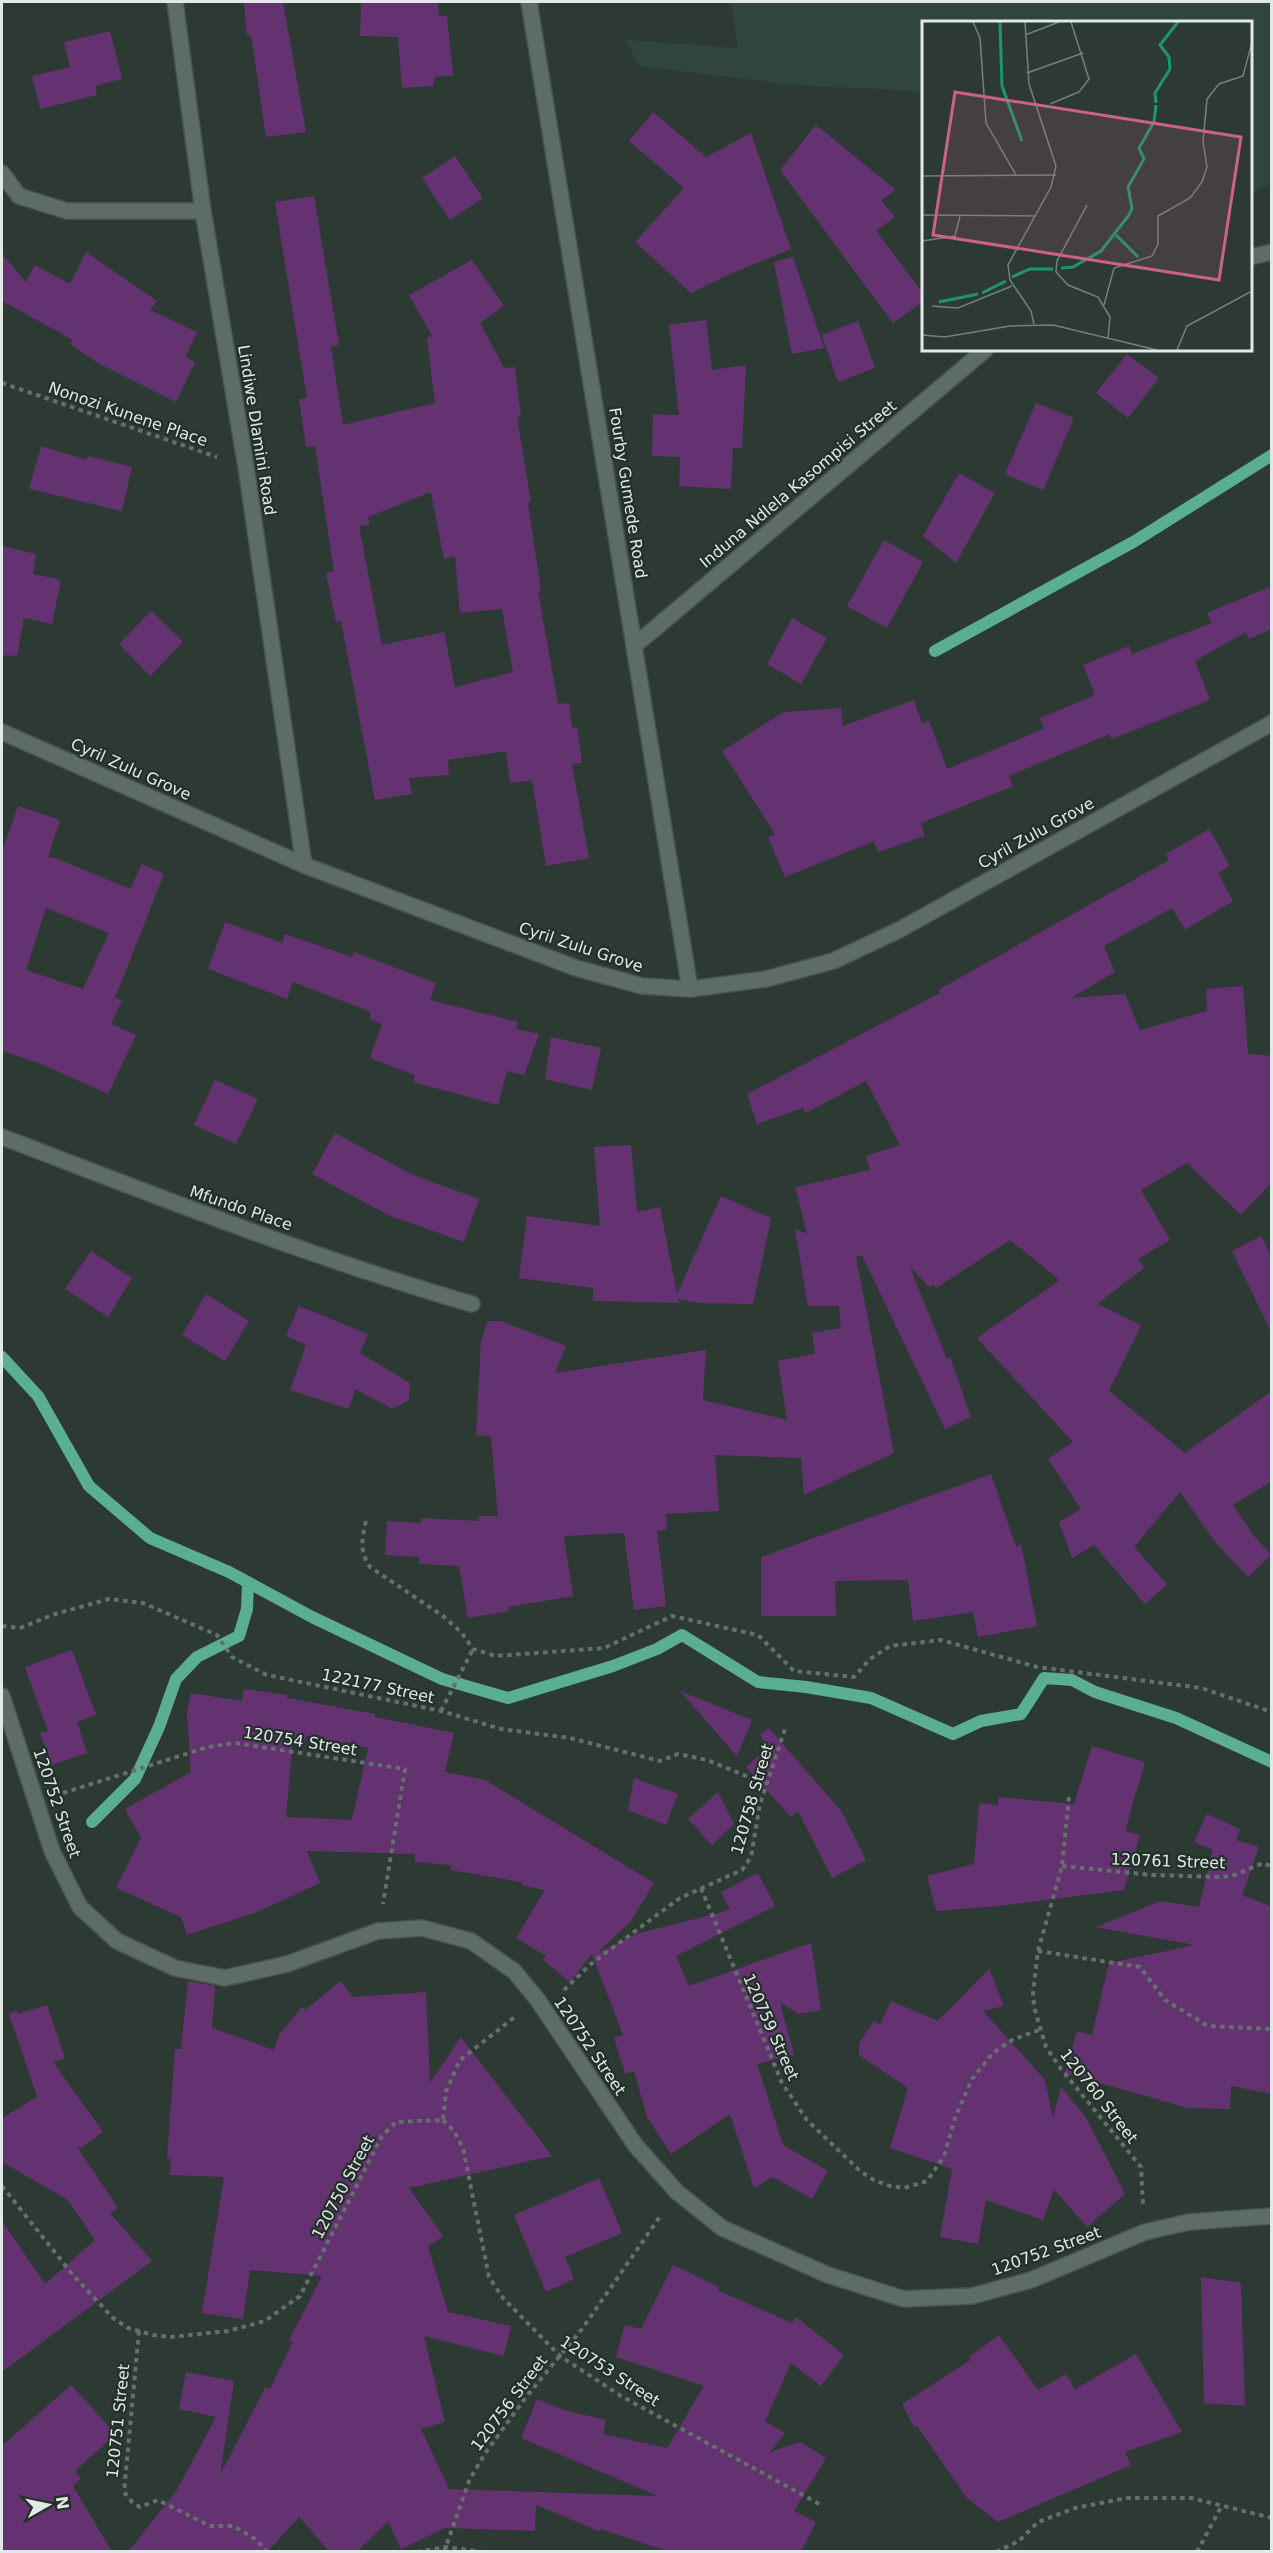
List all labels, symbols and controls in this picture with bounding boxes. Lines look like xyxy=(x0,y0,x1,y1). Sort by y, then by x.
inset map xyxy=(922,21,1252,351)
street label: Lindiwe Dlamini Road xyxy=(234,343,280,517)
street label: Nonozi Kunene Place xyxy=(46,378,210,450)
street label: Induna Ndlela Kasompisi Street xyxy=(696,396,900,572)
street label: Fourby Gumede Road xyxy=(605,406,651,580)
street label: Cyril Zulu Grove xyxy=(68,734,194,804)
street label: Cyril Zulu Grove xyxy=(975,793,1097,873)
street label: Cyril Zulu Grove xyxy=(516,918,646,976)
street label: Mfundo Place xyxy=(187,1182,295,1234)
street label: 122177 Street xyxy=(320,1665,436,1707)
street label: 120754 Street xyxy=(242,1723,358,1759)
street label: 120758 Street xyxy=(727,1741,777,1857)
street label: 120752 Street xyxy=(29,1746,85,1860)
street label: 120761 Street xyxy=(1110,1850,1226,1872)
street label: 120759 Street xyxy=(739,1971,803,2083)
street label: 120752 Street xyxy=(550,1993,630,2099)
street label: 120760 Street xyxy=(1056,2045,1142,2147)
street label: 120750 Street xyxy=(308,2132,378,2242)
street label: 120752 Street xyxy=(989,2222,1103,2280)
street label: 120753 Street xyxy=(557,2332,663,2410)
street label: 120756 Street xyxy=(467,2351,551,2455)
street label: 120751 Street xyxy=(103,2363,133,2479)
north arrow xyxy=(18,2475,78,2535)
text: N xyxy=(52,2495,73,2511)

